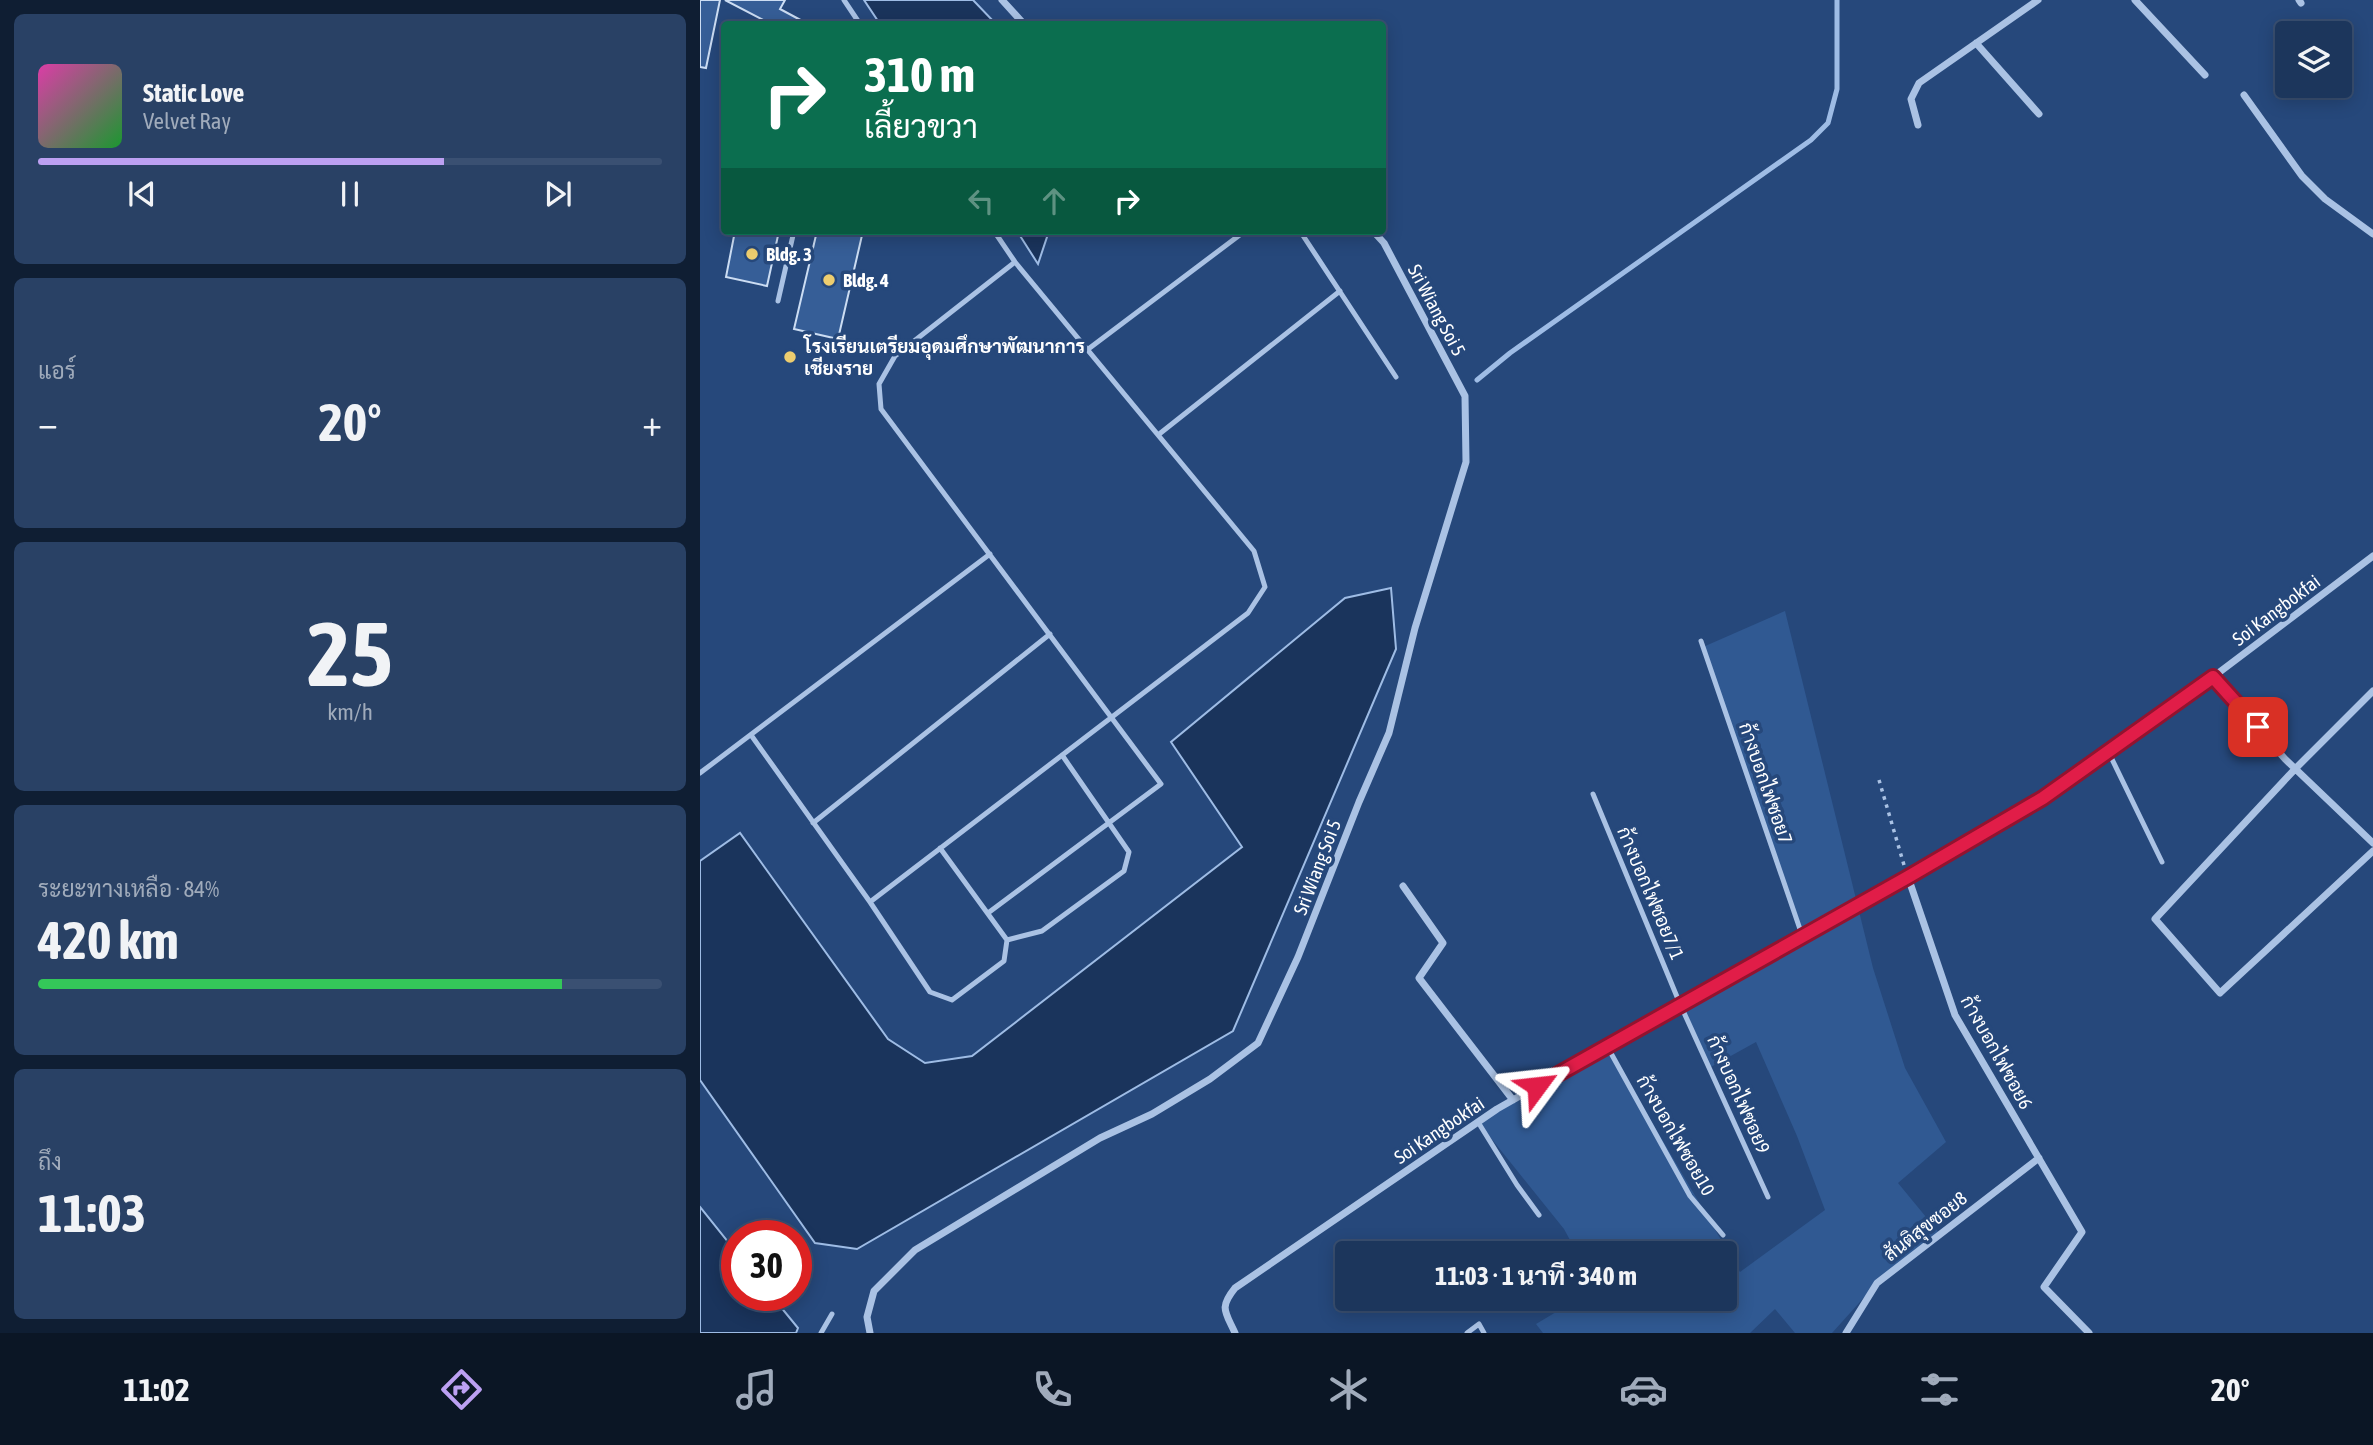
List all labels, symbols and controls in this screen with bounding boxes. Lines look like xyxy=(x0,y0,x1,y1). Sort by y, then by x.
map controls xyxy=(2275,21,2352,98)
button: layers xyxy=(2275,21,2352,98)
text: 310 m xyxy=(864,46,975,102)
icon: right xyxy=(749,49,840,140)
text: Static Love xyxy=(143,78,244,108)
text: Velvet Ray xyxy=(143,108,231,134)
text: เลี้ยวขวา xyxy=(864,108,978,145)
icon: previous xyxy=(123,175,161,213)
icon: pause xyxy=(331,175,369,213)
icon: next xyxy=(539,175,577,213)
icon: left xyxy=(962,182,1000,220)
icon: ahead xyxy=(1035,182,1073,220)
icon: right xyxy=(1108,182,1146,220)
place label: Bldg. 3 xyxy=(766,243,812,265)
marker: Bldg. 3 xyxy=(744,246,760,262)
street label: Sri Wiang Soi 5 xyxy=(1404,261,1470,359)
place label: Bldg. 4 xyxy=(843,269,889,291)
marker: Bldg. 4 xyxy=(821,272,837,288)
place label: โรงเรียนเตรียมอุดมศึกษาพัฒนาการ เชียงราย xyxy=(803,334,1085,379)
marker: โรงเรียนเตรียมอุดมศึกษาพัฒนาการ เชียงราย xyxy=(782,349,798,365)
text: แอร์ xyxy=(38,358,76,384)
text: 20° xyxy=(318,392,382,452)
text: − xyxy=(38,401,58,444)
text: + xyxy=(642,401,662,444)
street label: Soi Kangbokfai xyxy=(2228,570,2324,650)
text: 25 xyxy=(307,601,393,705)
pin xyxy=(2228,697,2288,757)
text: km/h xyxy=(327,699,373,725)
icon: arrive xyxy=(2239,708,2277,746)
street label: ก้างบอกไฟซอย7 xyxy=(1735,719,1798,847)
street label: Sri Wiang Soi 5 xyxy=(1289,816,1345,918)
street label: ก้างบอกไฟซอย7/1 xyxy=(1613,823,1690,963)
text: ระยะทางเหลือ · 84% xyxy=(38,876,219,902)
text: 420 km xyxy=(38,910,179,970)
street label: ก้างบอกไฟซอย6 xyxy=(1957,991,2038,1113)
street label: ก้างบอกไฟซอย9 xyxy=(1703,1031,1776,1156)
position arrow xyxy=(1500,1049,1574,1123)
street label: ก้างบอกไฟซอย10 xyxy=(1633,1070,1720,1199)
street label: Soi Kangbokfai xyxy=(1390,1092,1488,1168)
text: ถึง xyxy=(38,1149,62,1175)
text: 11:03 xyxy=(38,1183,146,1243)
street label: สันติสุขซอย8 xyxy=(1879,1187,1972,1267)
speed limit sign: 30 xyxy=(721,1220,812,1311)
text: 11:03 · 1 นาที · 340 m xyxy=(1435,1261,1637,1291)
icon: directions xyxy=(437,1365,486,1414)
icon: music xyxy=(732,1365,781,1414)
icon: phone xyxy=(1028,1365,1077,1414)
icon: climate xyxy=(1324,1365,1373,1414)
icon: car xyxy=(1619,1365,1668,1414)
icon: filters xyxy=(1915,1365,1964,1414)
text: 11:02 xyxy=(123,1371,190,1408)
text: 20° xyxy=(2211,1371,2250,1408)

